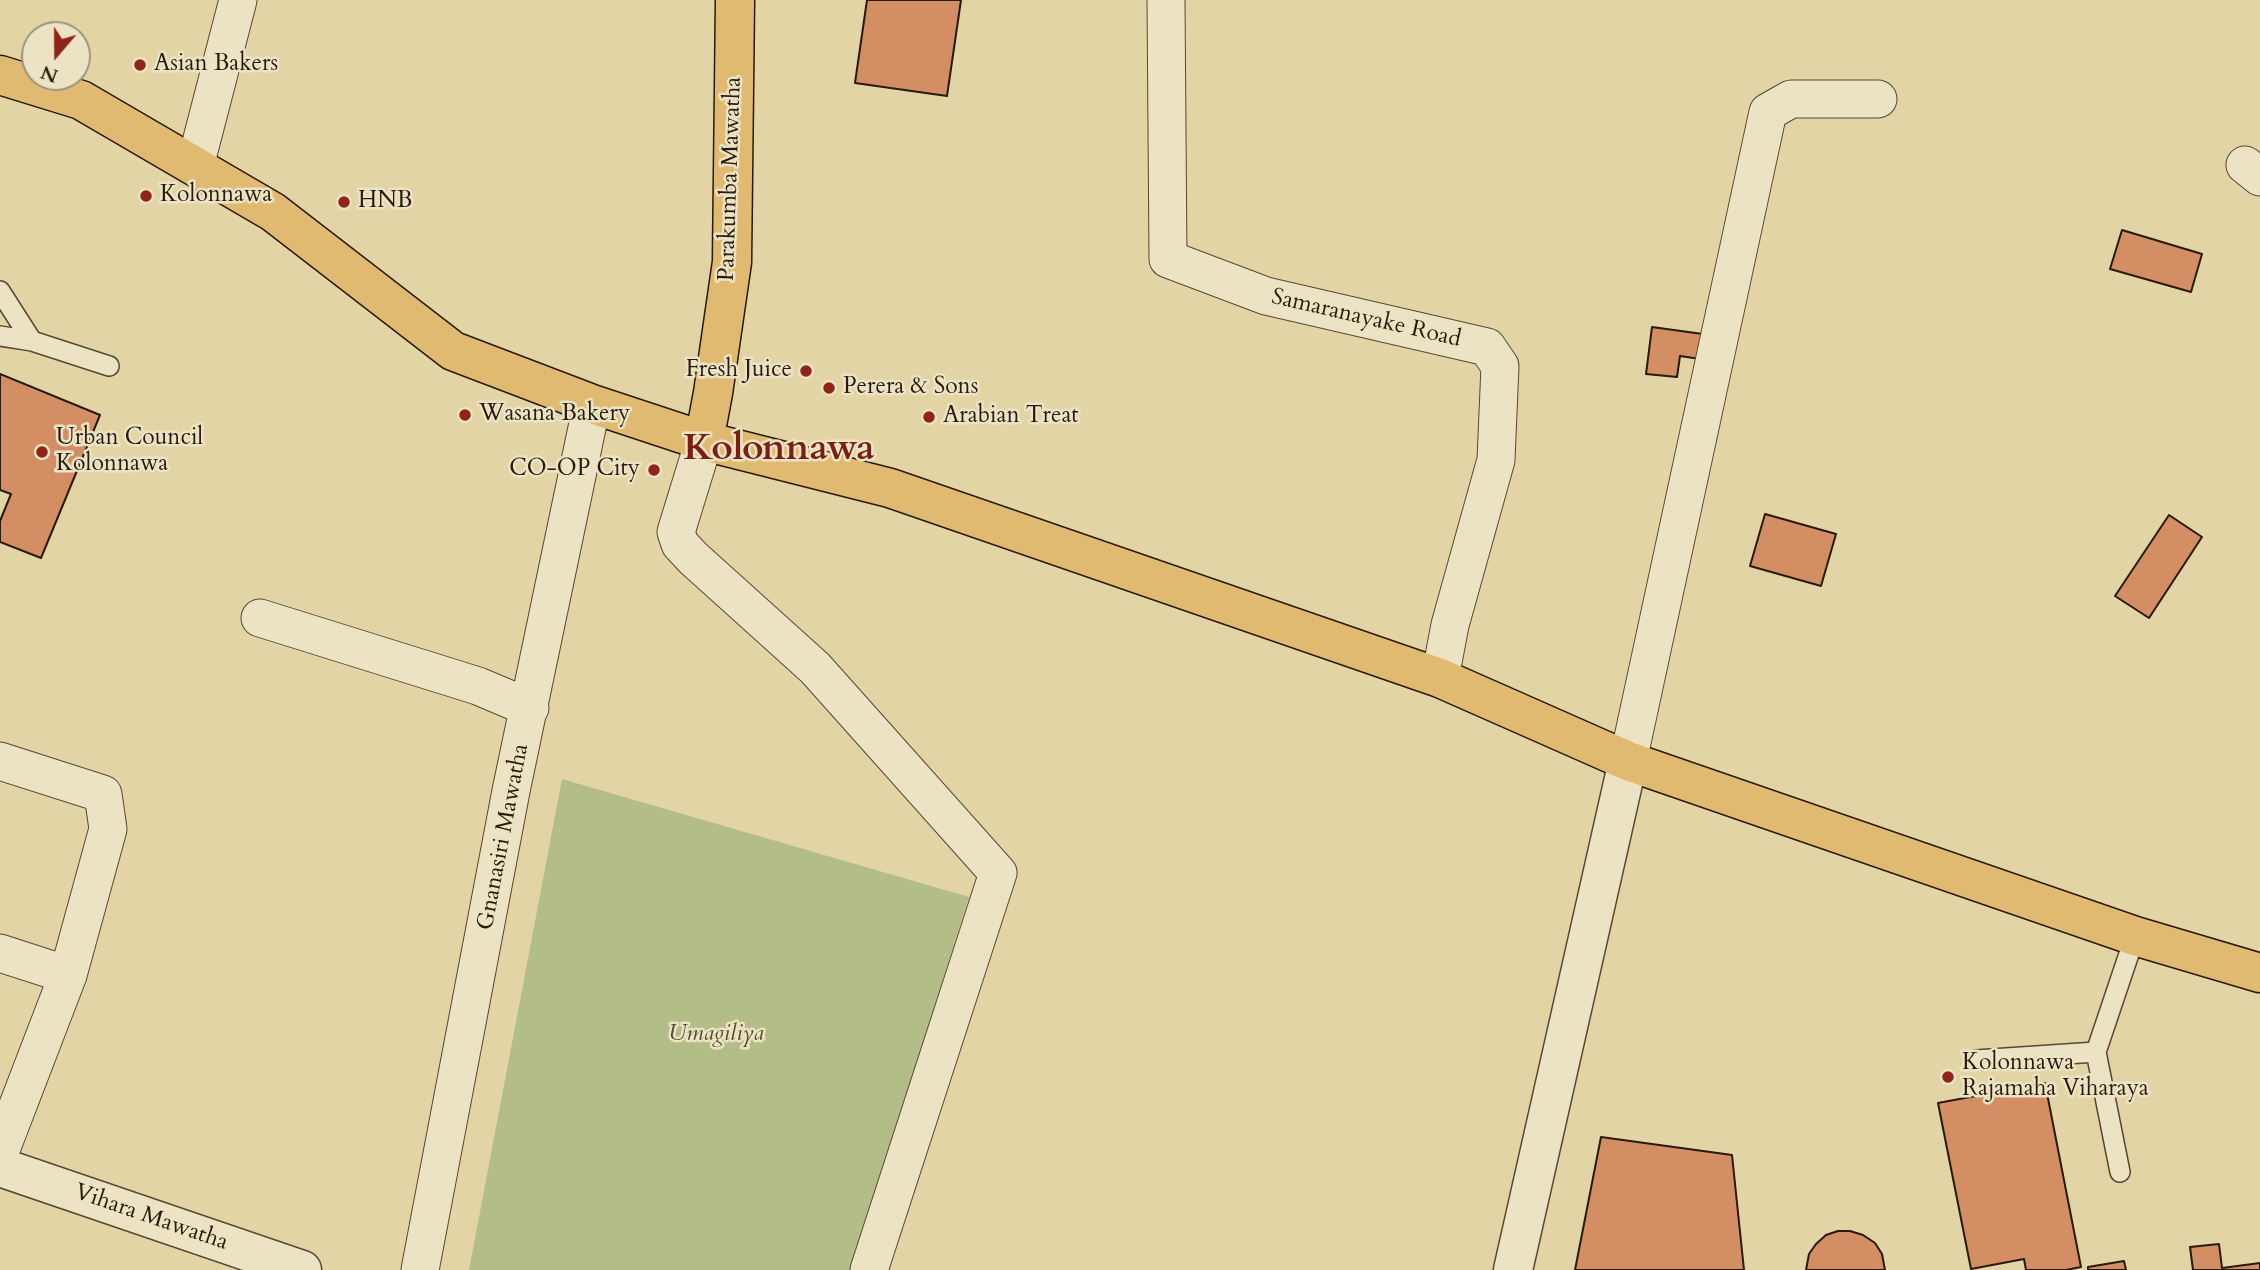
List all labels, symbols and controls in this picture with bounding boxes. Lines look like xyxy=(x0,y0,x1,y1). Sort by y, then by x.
north arrow xyxy=(21,21,91,91)
place label: Asian Bakers xyxy=(154,51,278,79)
marker: Asian Bakers xyxy=(132,57,148,73)
text: N xyxy=(37,59,62,89)
street label: Parakumba Mawatha xyxy=(714,76,748,282)
place label: Kolonnawa xyxy=(160,182,272,210)
marker: Kolonnawa xyxy=(138,188,154,204)
place label: HNB xyxy=(358,188,412,216)
marker: HNB xyxy=(336,194,352,210)
street label: Samaranayake Road xyxy=(1268,284,1464,354)
place label: Fresh Juice xyxy=(686,357,792,385)
marker: Fresh Juice xyxy=(798,363,814,379)
place label: Perera & Sons xyxy=(843,374,978,402)
marker: Perera & Sons xyxy=(821,380,837,396)
place label: Wasana Bakery xyxy=(479,401,630,429)
place label: Arabian Treat xyxy=(943,403,1079,431)
marker: Wasana Bakery xyxy=(457,407,473,423)
marker: Arabian Treat xyxy=(921,409,937,425)
place label: Urban Council Kolonnawa xyxy=(56,425,203,479)
district label: Kolonnawa xyxy=(683,428,875,472)
marker: Urban Council Kolonnawa xyxy=(34,444,50,460)
place label: CO-OP City xyxy=(509,456,640,484)
marker: CO-OP City xyxy=(646,462,662,478)
street label: Gnanasiri Mawatha xyxy=(472,741,536,933)
park label: Umagiliya xyxy=(668,1021,764,1049)
place label: Kolonnawa Rajamaha Viharaya xyxy=(1962,1050,2149,1104)
marker: Kolonnawa Rajamaha Viharaya xyxy=(1940,1069,1956,1085)
street label: Vihara Mawatha xyxy=(71,1179,231,1257)

